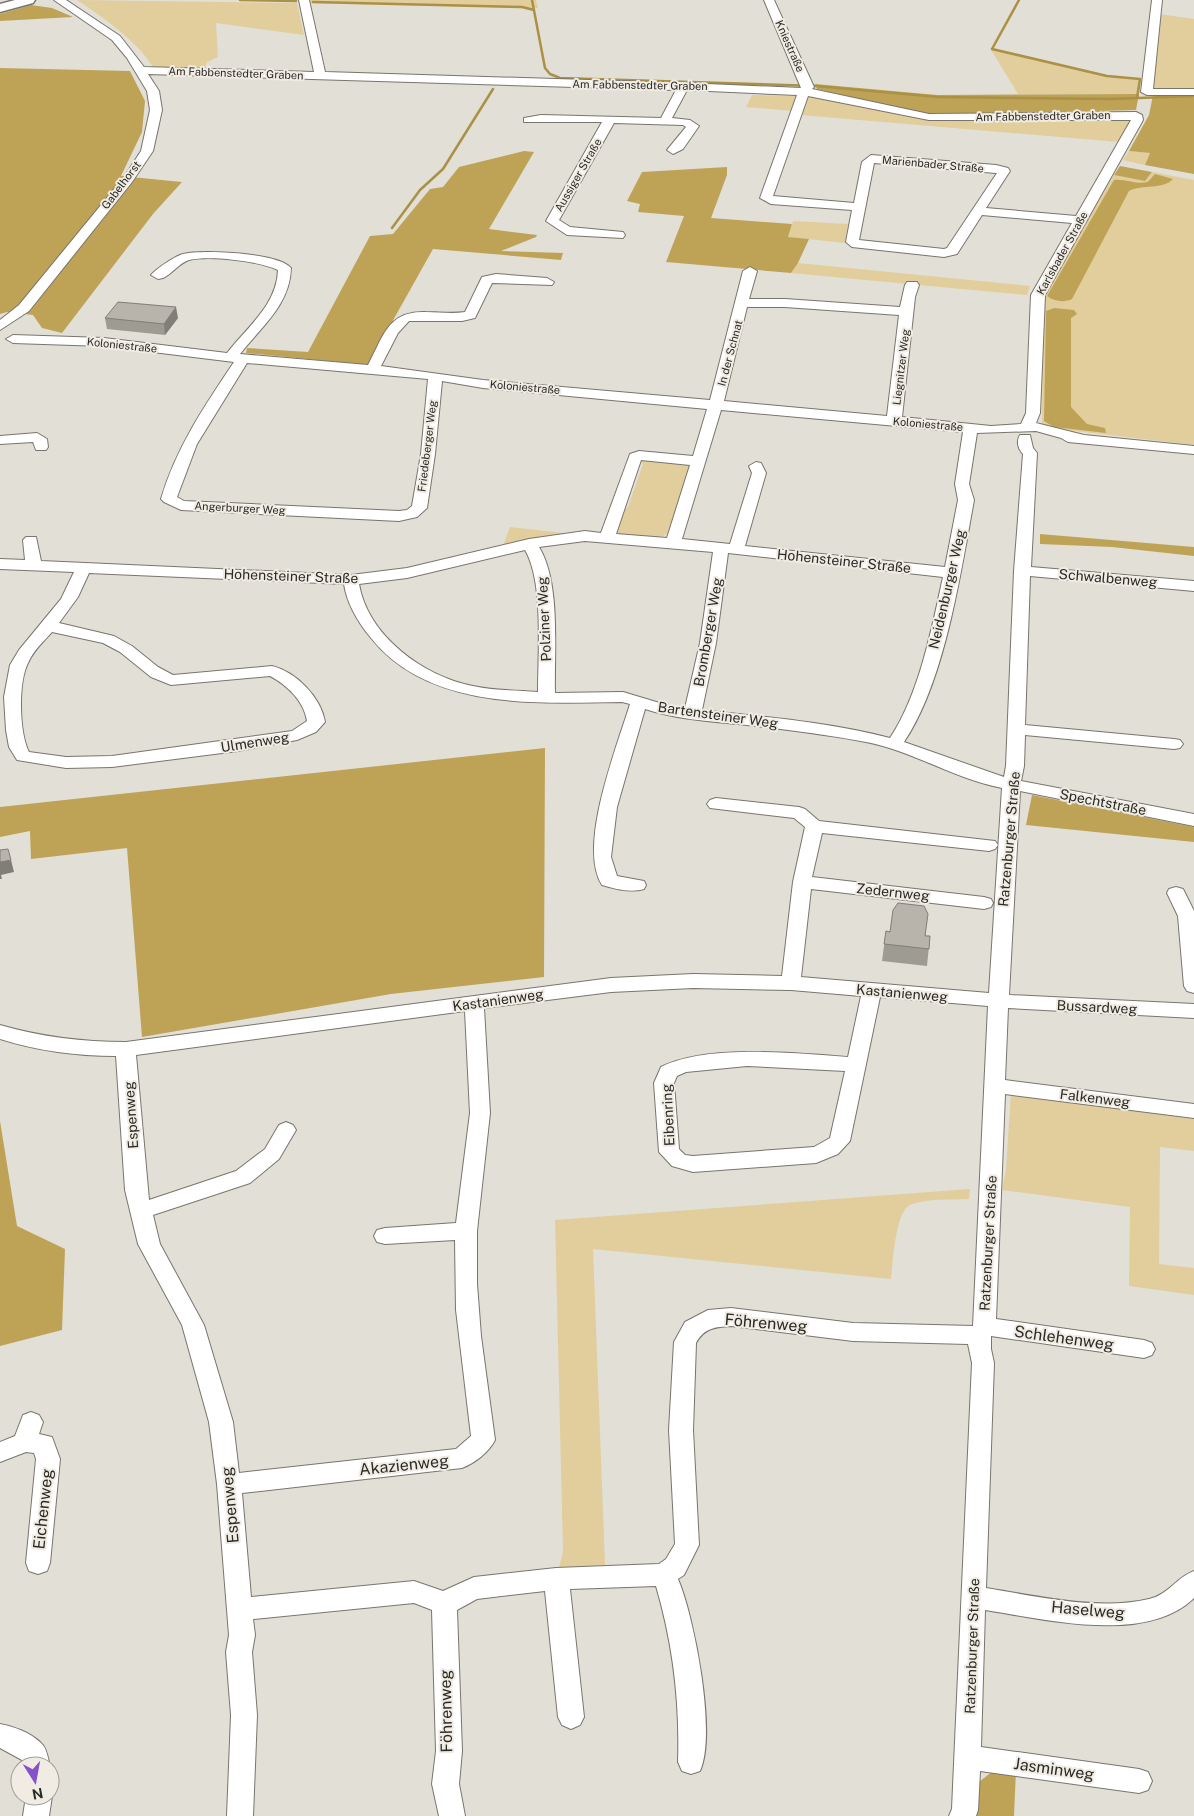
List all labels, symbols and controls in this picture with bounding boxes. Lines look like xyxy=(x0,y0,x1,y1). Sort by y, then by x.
street label: Kniestraße xyxy=(773,18,807,74)
street label: Am Fabbenstedter Graben xyxy=(168,65,304,81)
street label: Am Fabbenstedter Graben xyxy=(572,78,708,92)
street label: Am Fabbenstedter Graben xyxy=(975,109,1111,123)
street label: Aussiger Straße xyxy=(552,136,604,214)
street label: Marienbader Straße xyxy=(882,154,984,174)
street label: Gabelhorst xyxy=(99,159,143,211)
street label: Karlsbader Straße xyxy=(1034,209,1090,297)
street label: In der Schnat xyxy=(715,319,745,387)
street label: Liegnitzer Weg xyxy=(890,328,912,406)
street label: Koloniestraße xyxy=(86,335,158,355)
street label: Koloniestraße xyxy=(489,378,561,396)
street label: Friedeberger Weg xyxy=(415,399,439,492)
street label: Koloniestraße xyxy=(892,415,964,433)
street label: Angerburger Weg xyxy=(194,500,286,516)
street label: Neidenburger Weg xyxy=(925,527,969,650)
street label: Hohensteiner Straße xyxy=(776,546,912,576)
street label: Hohensteiner Straße xyxy=(223,566,359,586)
street label: Schwalbenweg xyxy=(1058,566,1158,590)
street label: Polziner Weg xyxy=(534,576,554,662)
street label: Bromberger Weg xyxy=(691,576,726,688)
street label: Bartensteiner Weg xyxy=(657,699,779,731)
street label: Ulmenweg xyxy=(220,729,291,755)
street label: Ratzenburger Straße xyxy=(995,771,1023,907)
street label: Spechtstraße xyxy=(1058,786,1148,818)
street label: Zedernweg xyxy=(856,880,931,904)
street label: Kastanienweg xyxy=(856,981,949,1005)
street label: Kastanienweg xyxy=(451,986,545,1014)
street label: Bussardweg xyxy=(1056,997,1138,1017)
street label: Espenweg xyxy=(121,1081,141,1149)
street label: Eibenring xyxy=(658,1083,678,1147)
street label: Falkenweg xyxy=(1059,1086,1131,1110)
street label: Ratzenburger Straße xyxy=(976,1175,1000,1311)
street label: Föhrenweg xyxy=(724,1310,808,1336)
street label: Schlehenweg xyxy=(1013,1322,1115,1354)
street label: Akazienweg xyxy=(358,1451,450,1479)
street label: Espenweg xyxy=(217,1466,243,1544)
street label: Eichenweg xyxy=(29,1468,57,1550)
street label: Ratzenburger Straße xyxy=(962,1578,982,1714)
street label: Haselweg xyxy=(1050,1597,1126,1623)
street label: Föhrenweg xyxy=(436,1669,456,1753)
street label: Jasminweg xyxy=(1012,1754,1096,1784)
north arrow xyxy=(10,1756,60,1806)
text: N xyxy=(31,1785,44,1803)

